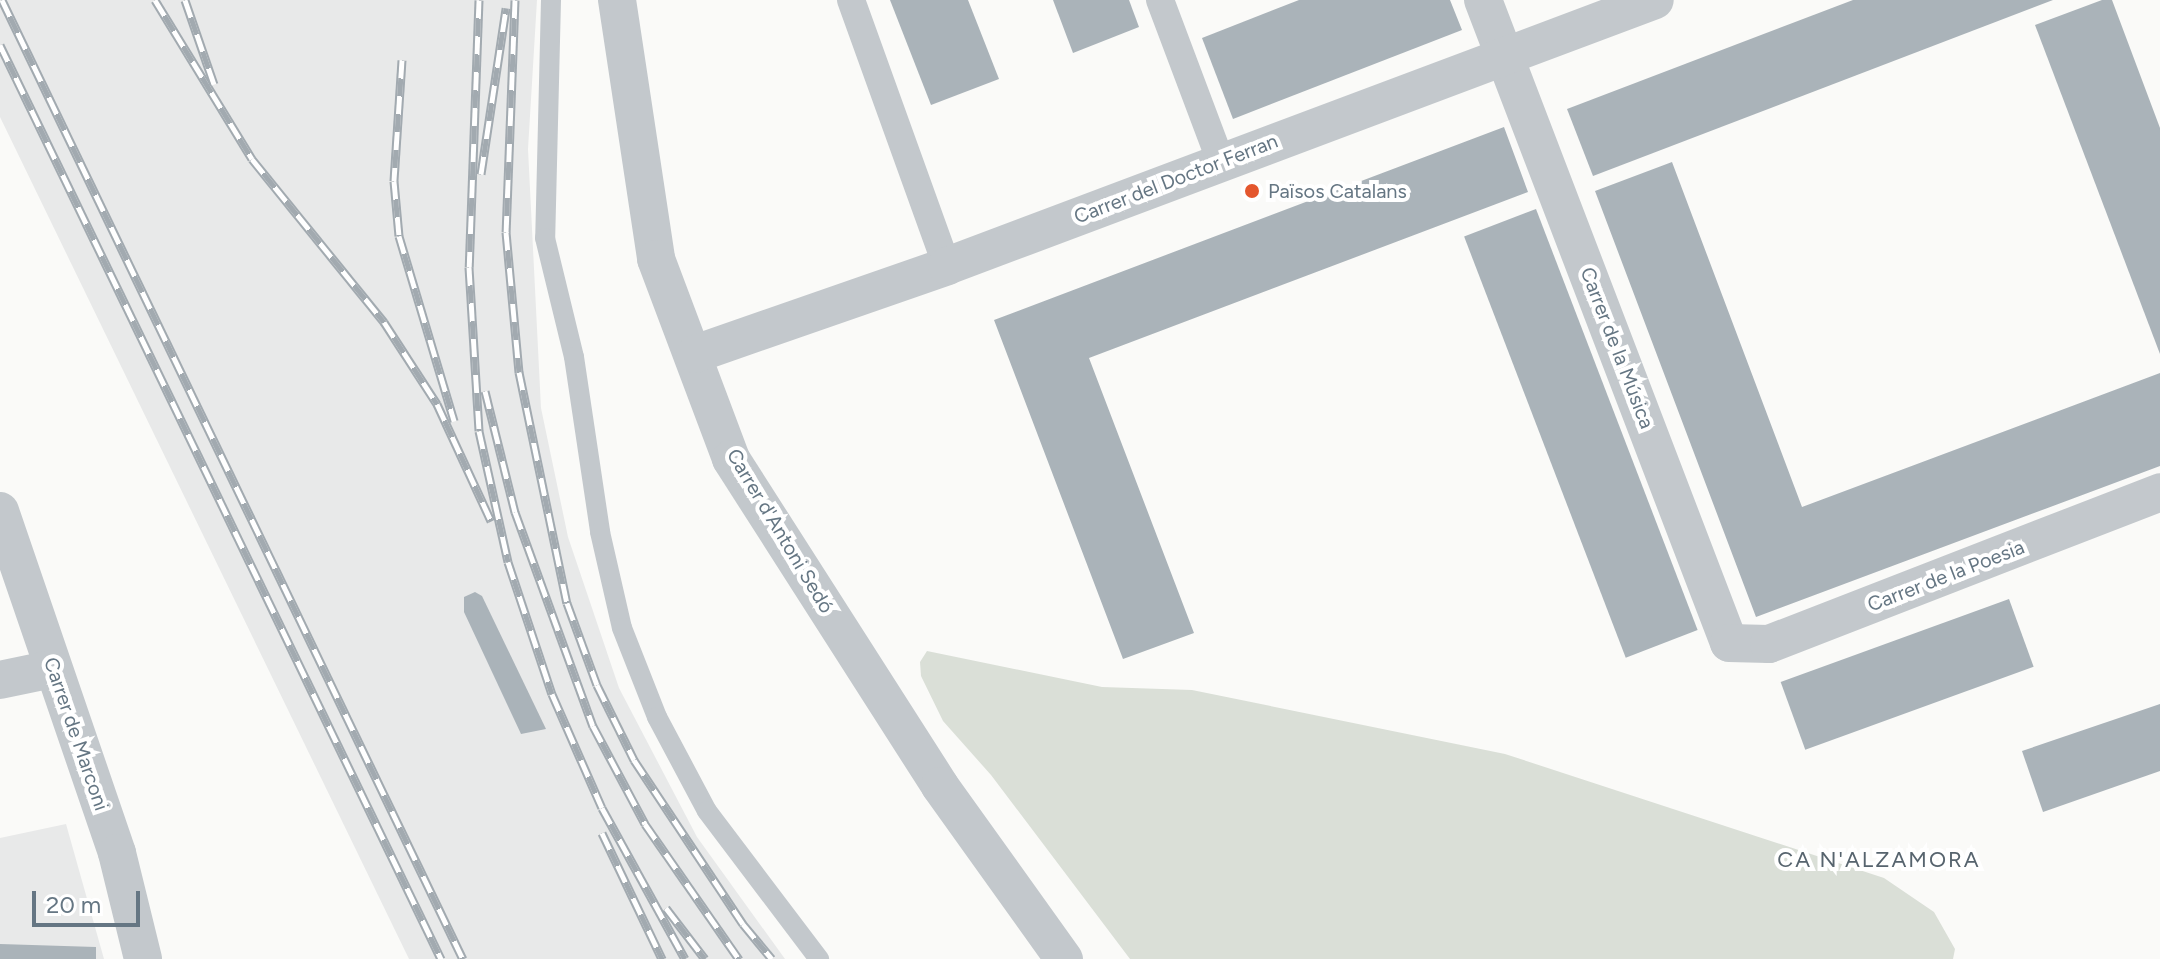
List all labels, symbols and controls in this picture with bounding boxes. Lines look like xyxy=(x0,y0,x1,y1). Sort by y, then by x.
street label: Carrer del Doctor Ferran xyxy=(1071,129,1281,229)
place label: Països Catalans xyxy=(1268,179,1407,203)
marker: Països Catalans xyxy=(1243,182,1261,200)
street label: Carrer de la Música xyxy=(1575,264,1659,432)
street label: Carrer d'Antoni Sedó xyxy=(721,444,839,618)
street label: Carrer de la Poesia xyxy=(1864,535,2028,617)
street label: Carrer de Marconi xyxy=(39,654,113,814)
district label: CA N'ALZAMORA xyxy=(1777,847,1981,873)
scale bar xyxy=(36,875,144,925)
text: 20 m xyxy=(46,890,101,919)

